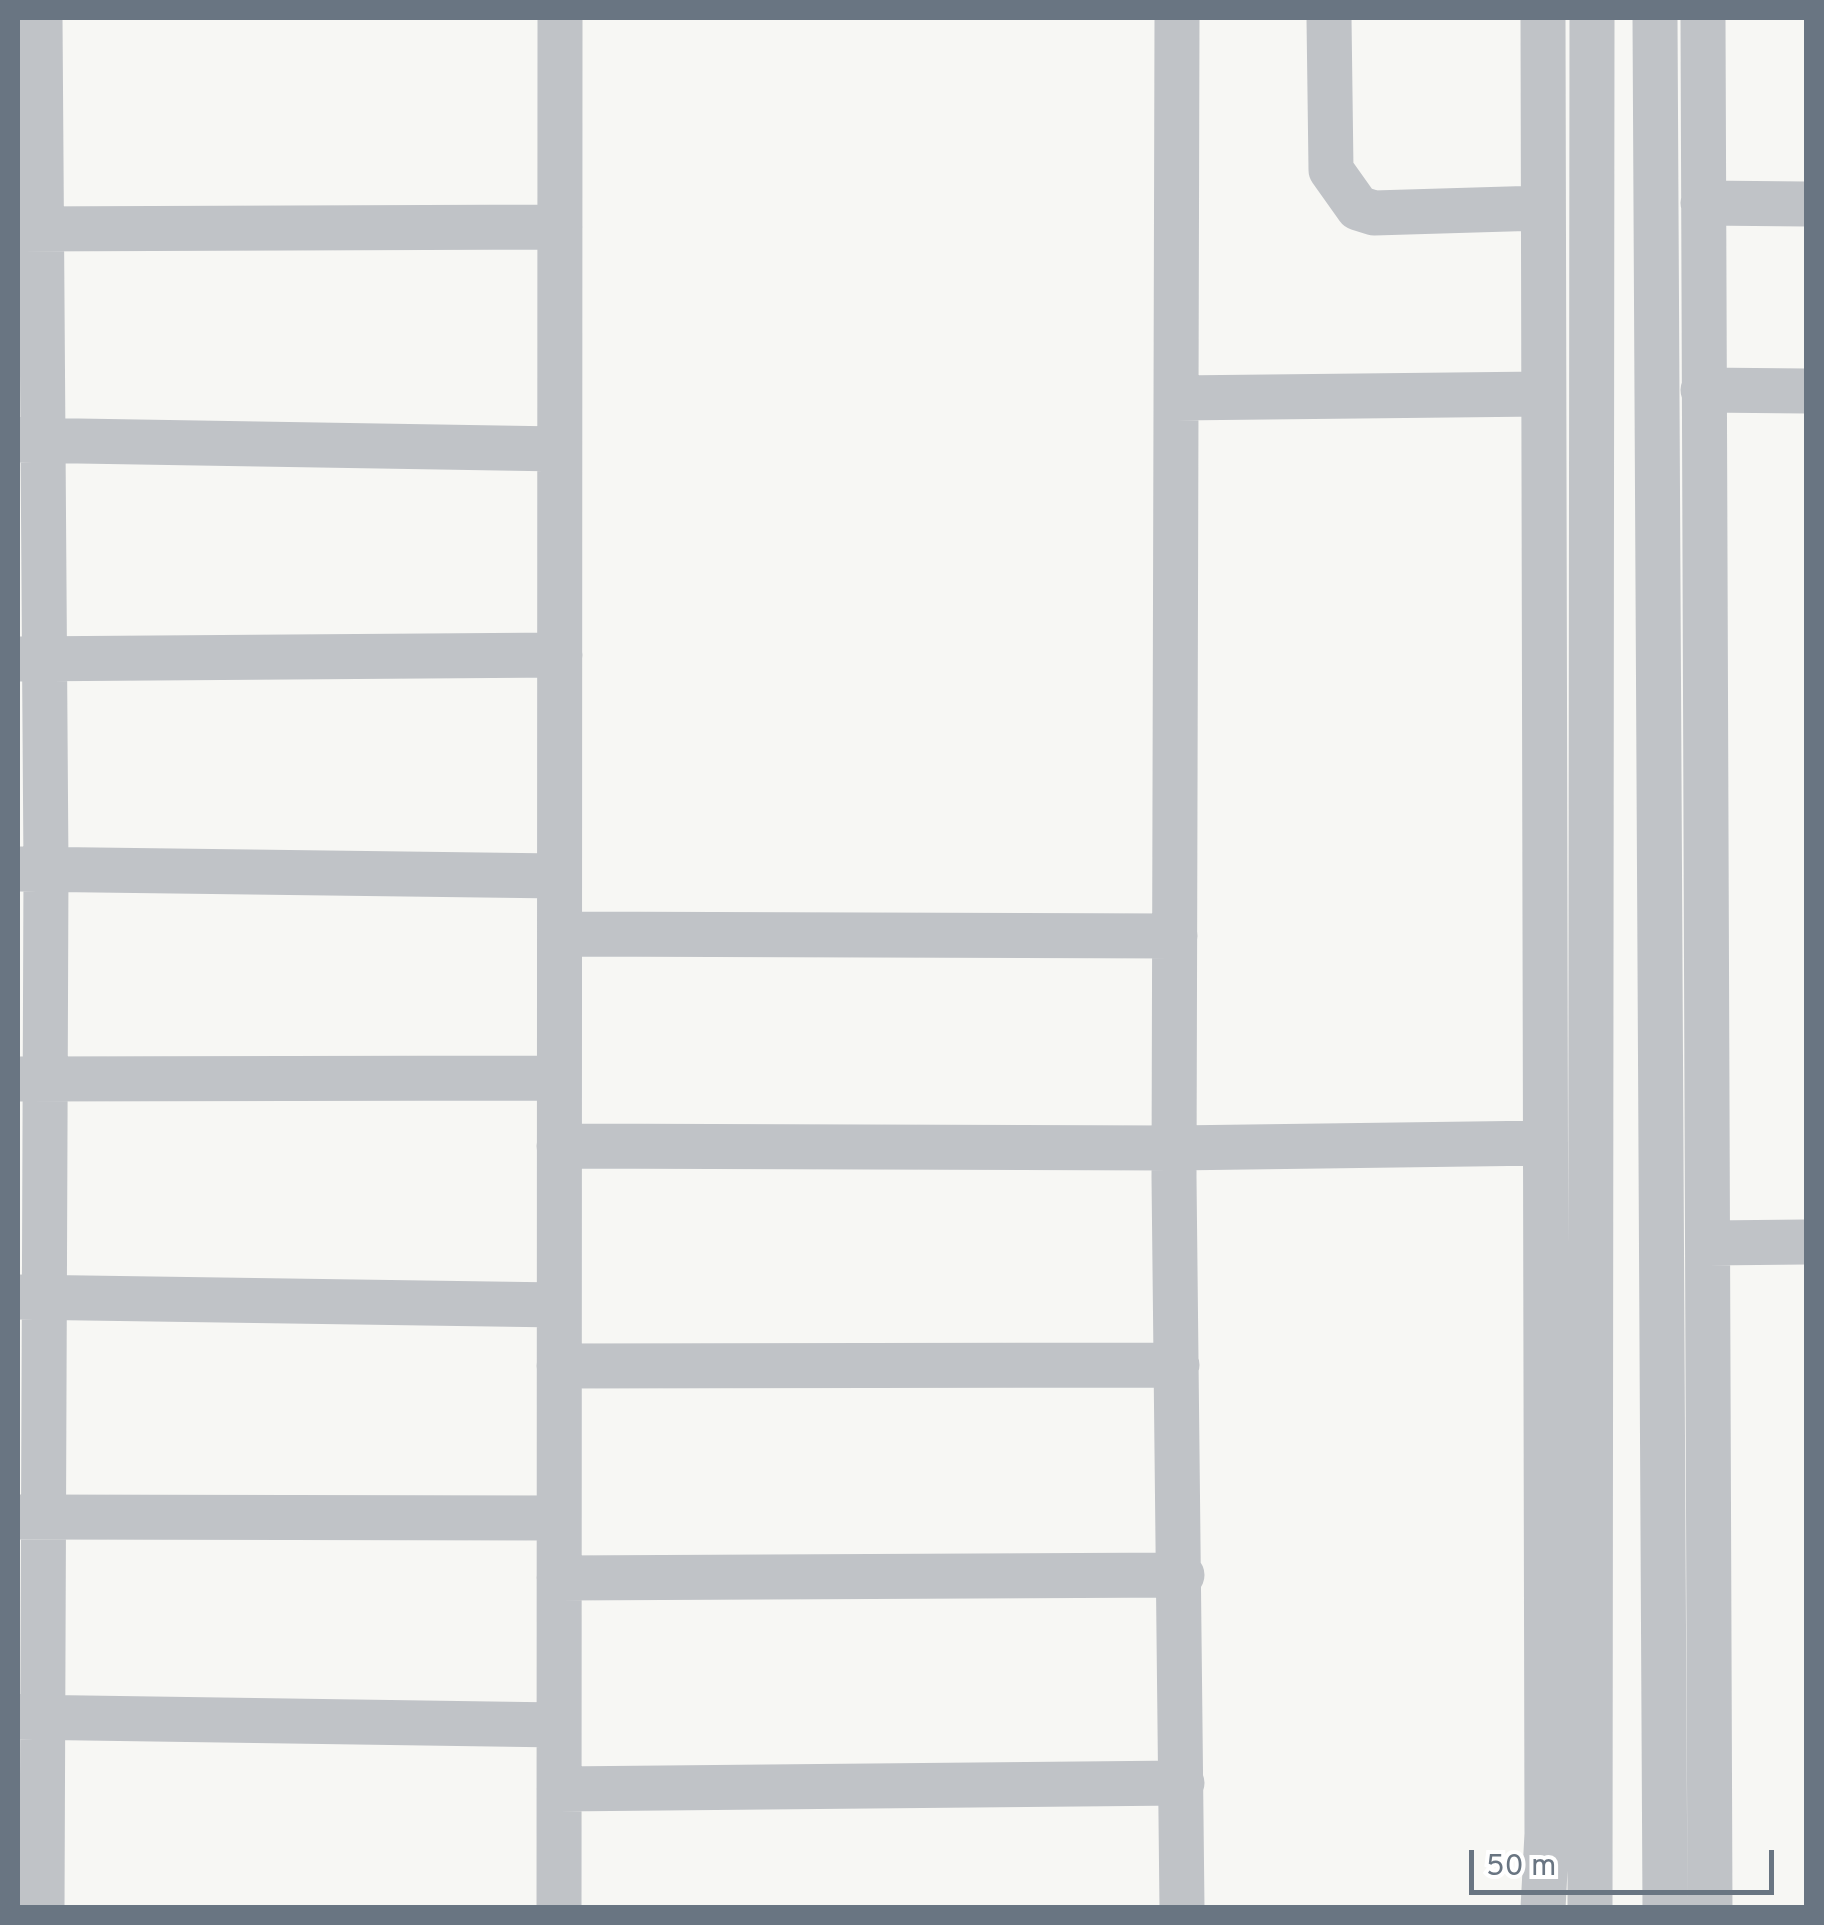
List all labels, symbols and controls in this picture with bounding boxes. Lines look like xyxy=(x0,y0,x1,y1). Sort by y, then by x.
scale bar xyxy=(1474,1830,1779,1892)
text: 50 m xyxy=(1486,1849,1556,1886)

